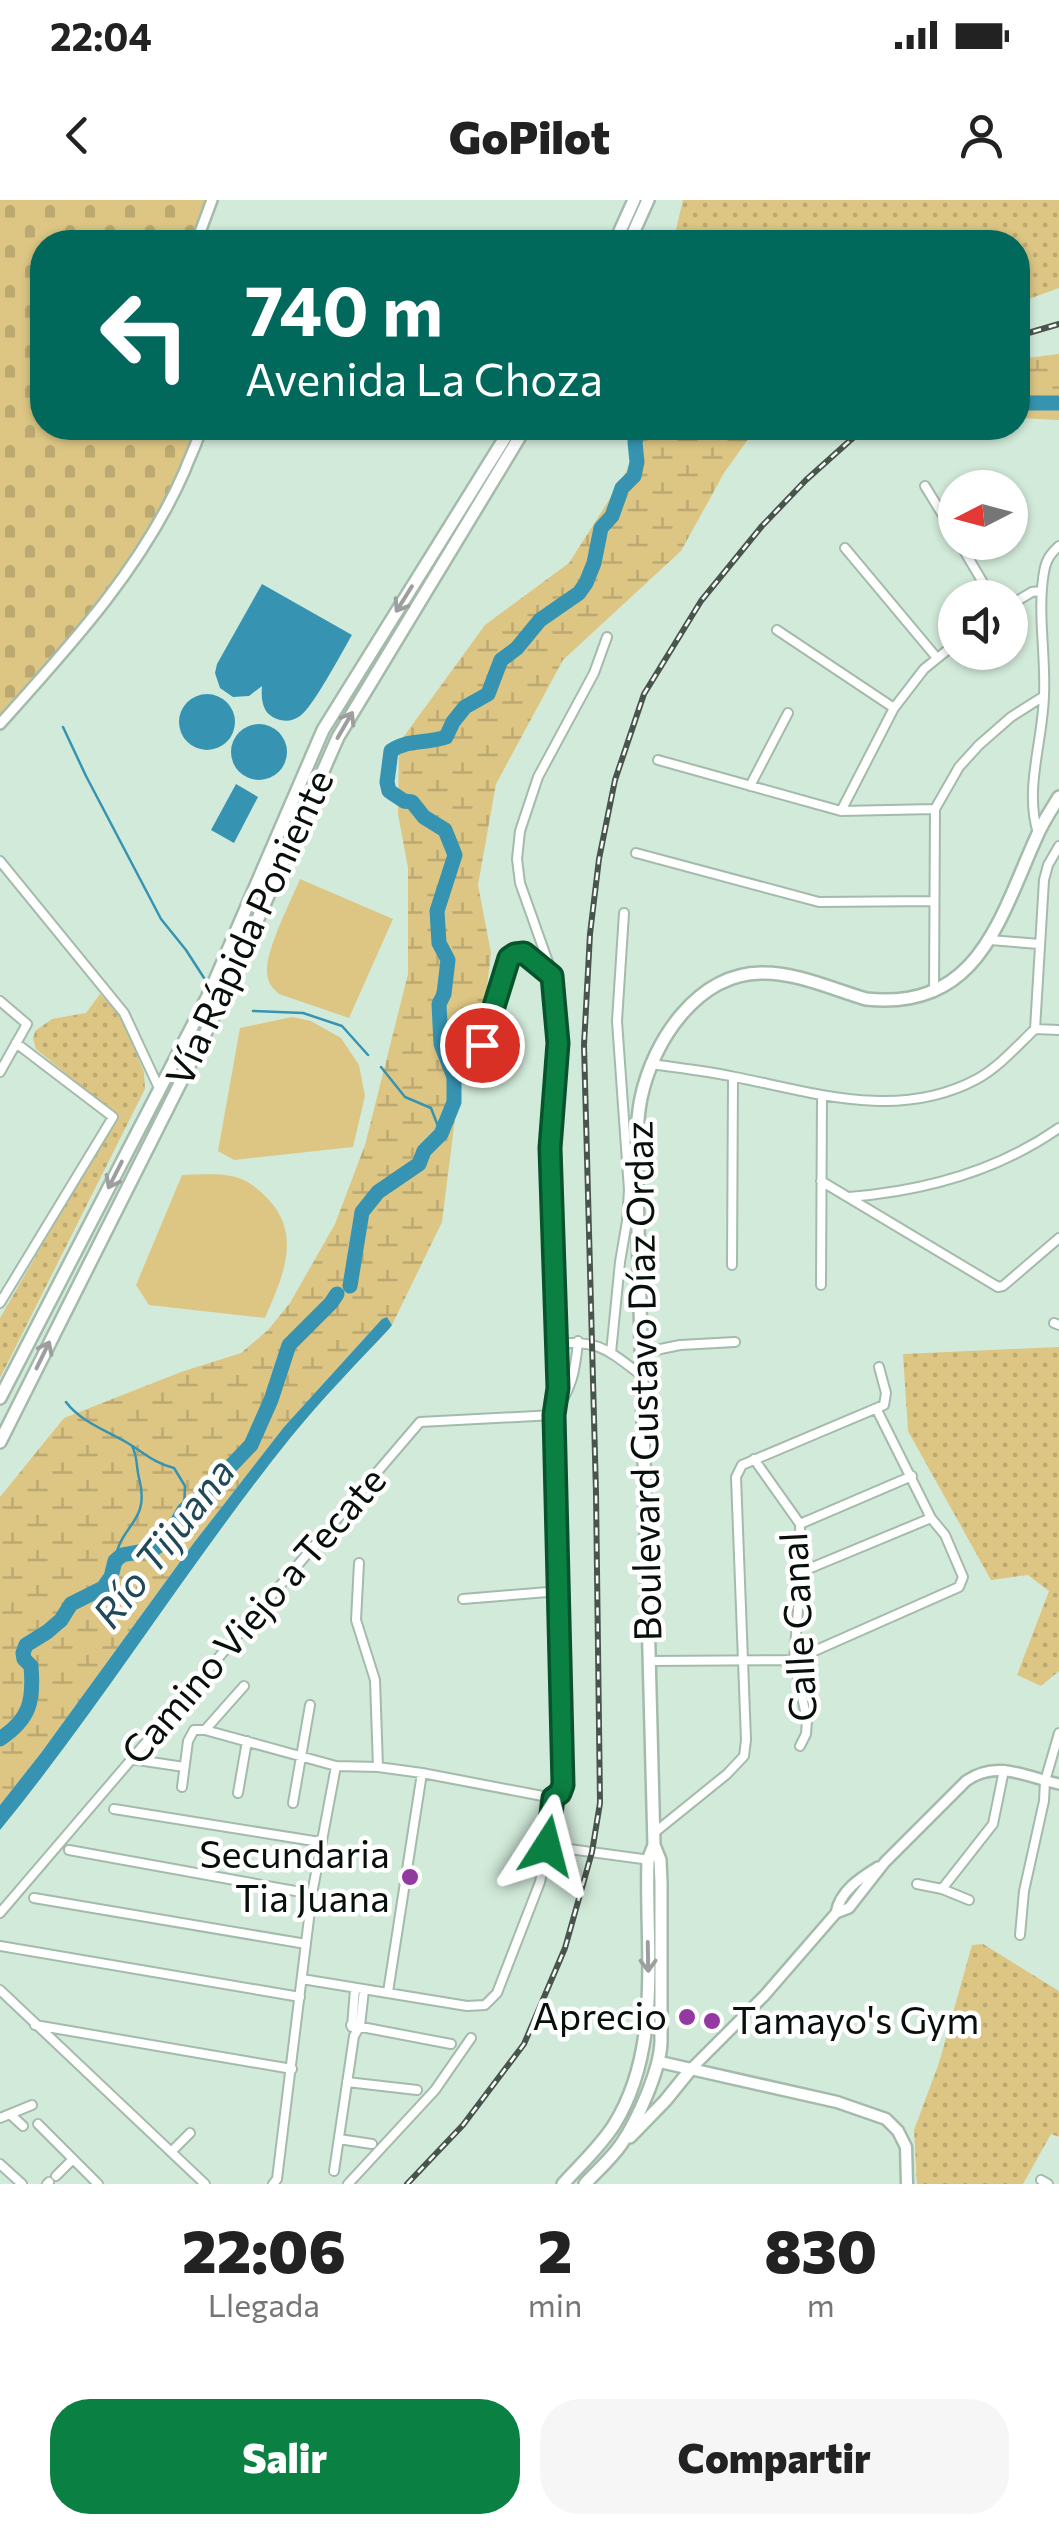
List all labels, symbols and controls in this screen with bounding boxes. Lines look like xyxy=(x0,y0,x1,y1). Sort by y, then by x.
text: 22:04 xyxy=(50,12,152,59)
icon: back xyxy=(50,108,105,163)
text: GoPilot xyxy=(449,108,610,163)
icon: person xyxy=(954,108,1009,163)
text: 740 m xyxy=(245,265,443,350)
icon: left xyxy=(80,270,210,400)
text: Avenida La Choza xyxy=(245,350,603,405)
north arrow xyxy=(938,470,1028,560)
map controls xyxy=(938,470,1028,670)
button: sound xyxy=(938,580,1028,670)
one-way arrow xyxy=(394,585,415,613)
one-way arrow xyxy=(335,711,355,740)
street label: Vía Rápida Poniente xyxy=(154,761,342,1093)
pin xyxy=(440,1003,525,1088)
icon: arrive xyxy=(455,1018,510,1073)
street label: Boulevard Gustavo Díaz Ordaz xyxy=(613,1120,670,1642)
one-way arrow xyxy=(105,1160,124,1189)
one-way arrow xyxy=(35,1341,54,1371)
water label: Río Tijuana xyxy=(81,1447,243,1636)
street label: Camino Viejo a Tecate xyxy=(110,1456,394,1773)
street label: Calle Canal xyxy=(768,1531,825,1723)
position arrow xyxy=(495,1794,599,1898)
place label: Secundaria Tia Juana xyxy=(199,1829,390,1920)
marker: Secundaria Tia Juana xyxy=(399,1866,421,1888)
one-way arrow xyxy=(638,1940,658,1973)
place label: Aprecio xyxy=(532,1991,667,2038)
place label: Tamayo's Gym xyxy=(732,1995,979,2042)
marker: Aprecio xyxy=(676,2006,698,2028)
marker: Tamayo's Gym xyxy=(701,2010,723,2032)
text: 22:06 xyxy=(182,2212,346,2285)
text: 2 xyxy=(538,2212,572,2285)
text: 830 xyxy=(764,2212,877,2285)
text: Llegada xyxy=(208,2284,320,2324)
text: min xyxy=(528,2284,582,2324)
text: m xyxy=(807,2284,835,2324)
button: Salir xyxy=(50,2399,520,2514)
button: Compartir xyxy=(540,2399,1009,2514)

